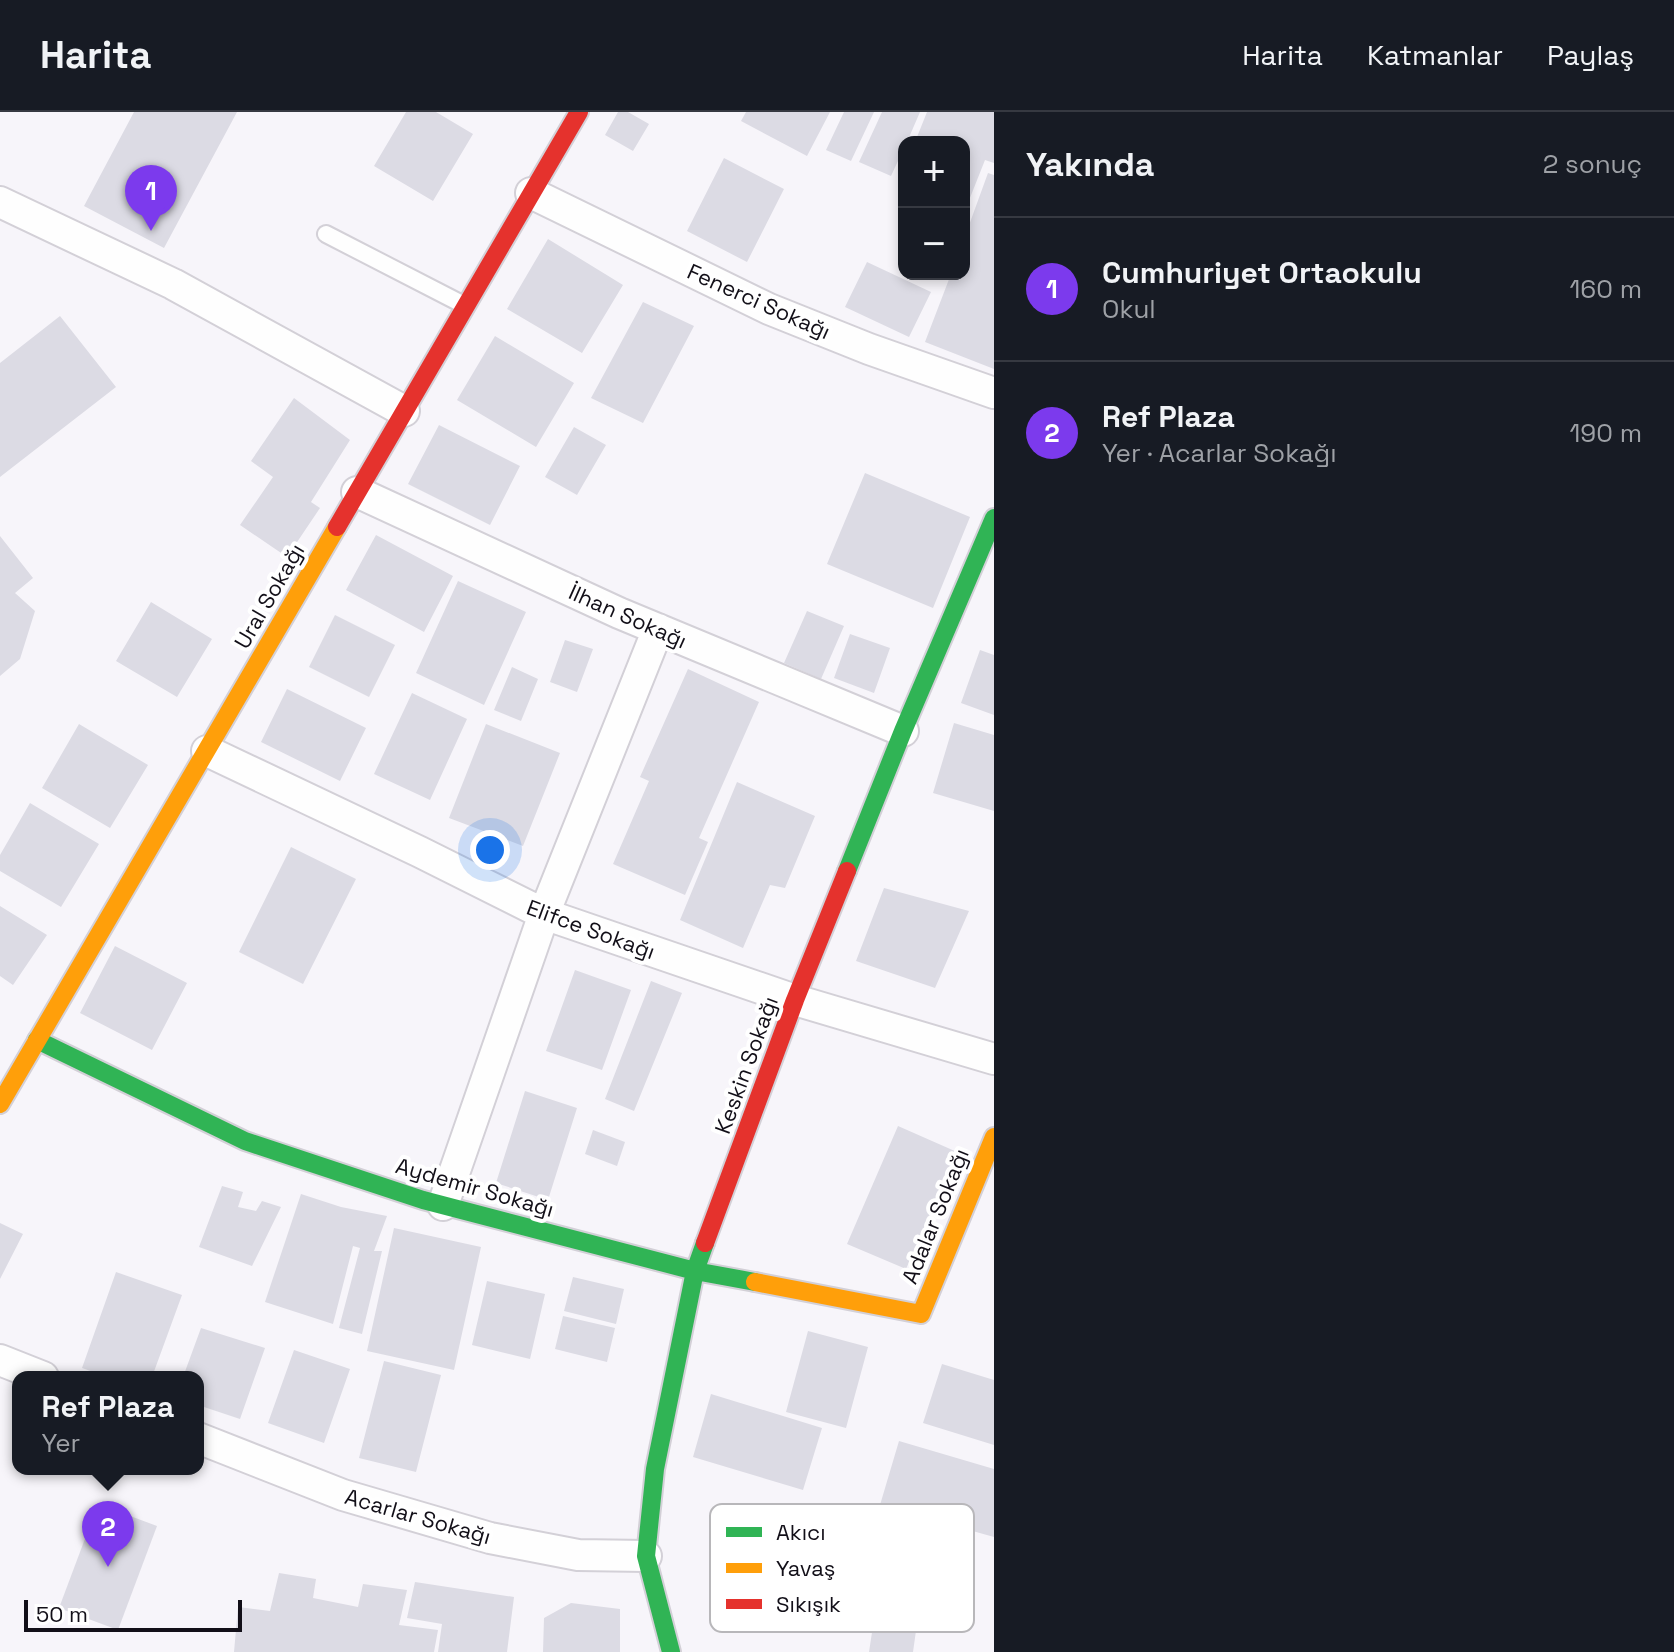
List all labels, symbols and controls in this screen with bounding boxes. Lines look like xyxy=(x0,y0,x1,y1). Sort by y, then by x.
text: Harita xyxy=(40,31,151,79)
text: Harita xyxy=(1242,37,1323,73)
text: Katmanlar xyxy=(1367,37,1503,73)
text: Paylaş xyxy=(1547,37,1634,73)
map controls xyxy=(898,136,970,280)
button: + xyxy=(898,136,970,208)
text: Yakında xyxy=(1026,143,1155,186)
text: 2 sonuç xyxy=(1543,147,1642,181)
pin: 1 xyxy=(125,165,177,231)
button: − xyxy=(898,208,970,280)
text: Cumhuriyet Ortaokulu xyxy=(1102,253,1422,292)
street label: Fenerci Sokağı xyxy=(683,257,835,345)
text: 1 xyxy=(1046,272,1058,306)
text: 160 m xyxy=(1570,272,1642,306)
text: Okul xyxy=(1102,292,1156,326)
text: Ref Plaza xyxy=(1102,397,1235,436)
text: 2 xyxy=(1044,416,1060,450)
text: 190 m xyxy=(1570,416,1642,450)
text: Yer · Acarlar Sokağı xyxy=(1102,436,1337,470)
street label: Ural Sokağı xyxy=(228,538,310,654)
street label: İlhan Sokağı xyxy=(564,577,692,655)
your location xyxy=(470,830,510,870)
street label: Elifce Sokağı xyxy=(523,893,659,965)
street label: Keskin Sokağı xyxy=(708,992,784,1138)
street label: Adalar Sokağı xyxy=(895,1144,975,1288)
street label: Aydemir Sokağı xyxy=(393,1151,557,1223)
popup xyxy=(12,1371,204,1475)
text: Ref Plaza xyxy=(42,1387,174,1426)
text: Yer xyxy=(42,1426,80,1460)
street label: Acarlar Sokağı xyxy=(342,1482,494,1550)
pin: 2 xyxy=(82,1501,134,1567)
legend xyxy=(710,1504,974,1632)
text: Akıcı xyxy=(776,1518,826,1546)
text: Yavaş xyxy=(776,1554,835,1582)
text: Sıkışık xyxy=(776,1590,841,1618)
scale bar xyxy=(24,1596,242,1632)
text: 50 m xyxy=(36,1600,88,1628)

